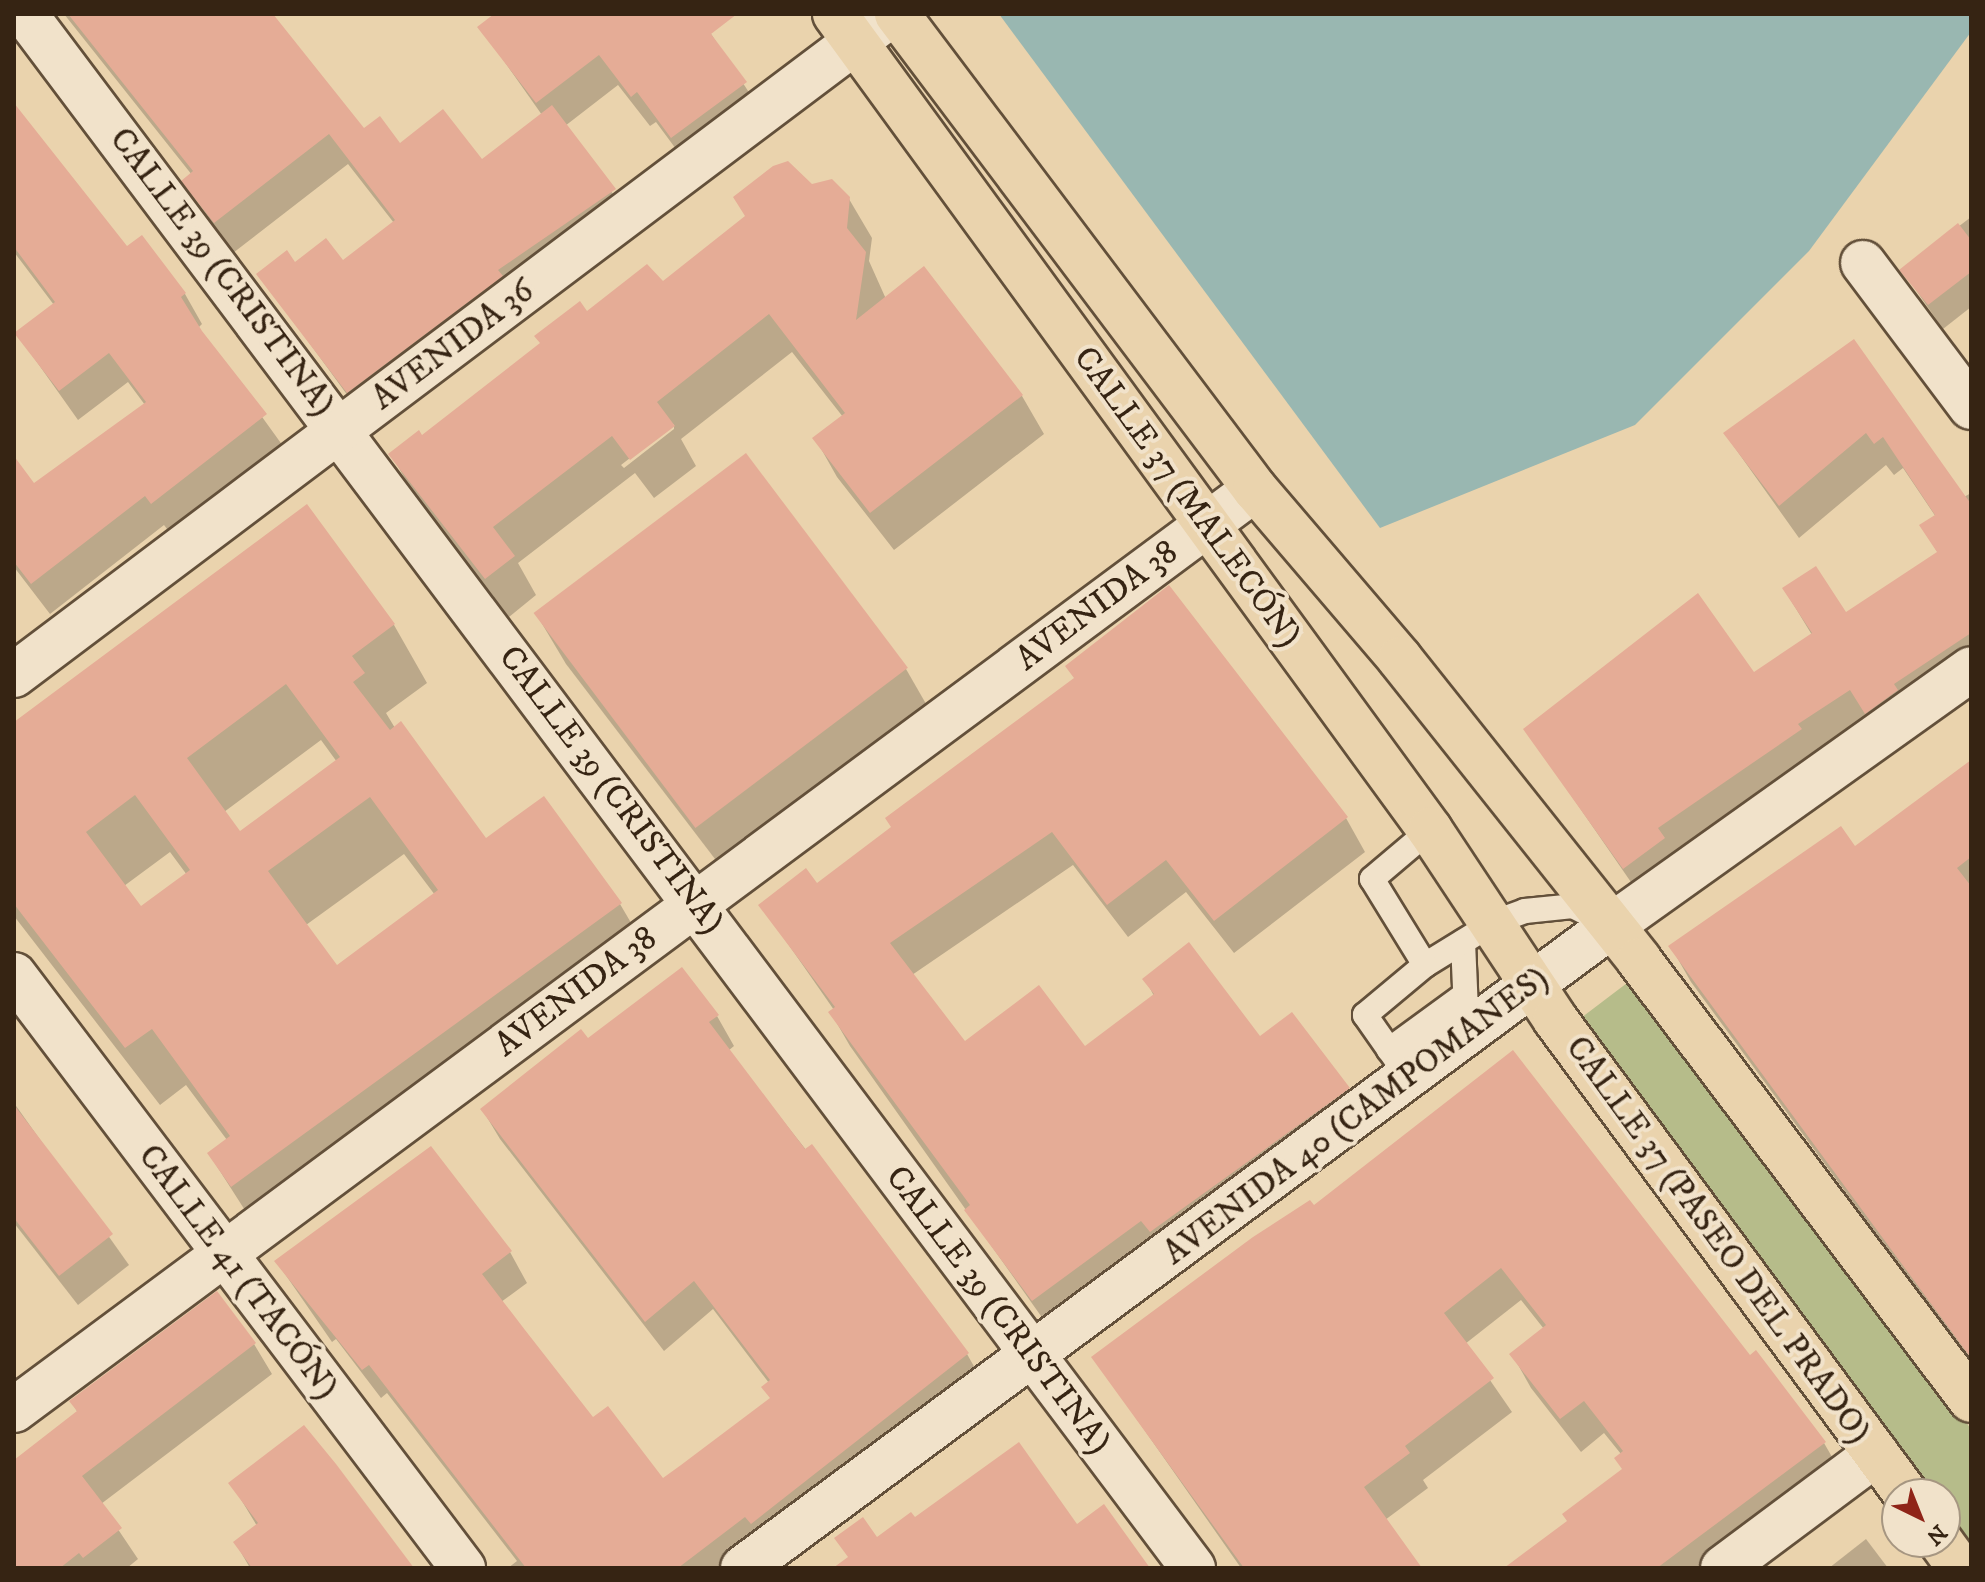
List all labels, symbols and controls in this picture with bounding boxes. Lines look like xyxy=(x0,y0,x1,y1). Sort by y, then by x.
street label: CALLE 39 (CRISTINA) xyxy=(100,120,344,424)
street label: AVENIDA 36 xyxy=(364,271,542,419)
street label: CALLE 37 (MALECÓN) xyxy=(1064,339,1310,655)
street label: AVENIDA 38 xyxy=(1008,532,1186,680)
street label: CALLE 39 (CRISTINA) xyxy=(489,638,733,942)
street label: AVENIDA 38 xyxy=(487,918,665,1066)
street label: AVENIDA 40 (CAMPOMANES) xyxy=(1156,958,1556,1274)
street label: CALLE 37 (PASEO DEL PRADO) xyxy=(1557,1029,1879,1451)
street label: CALLE 41 (TACÓN) xyxy=(129,1137,347,1407)
street label: CALLE 39 (CRISTINA) xyxy=(876,1158,1120,1462)
north arrow xyxy=(1881,1478,1961,1558)
text: N xyxy=(1921,1518,1952,1550)

